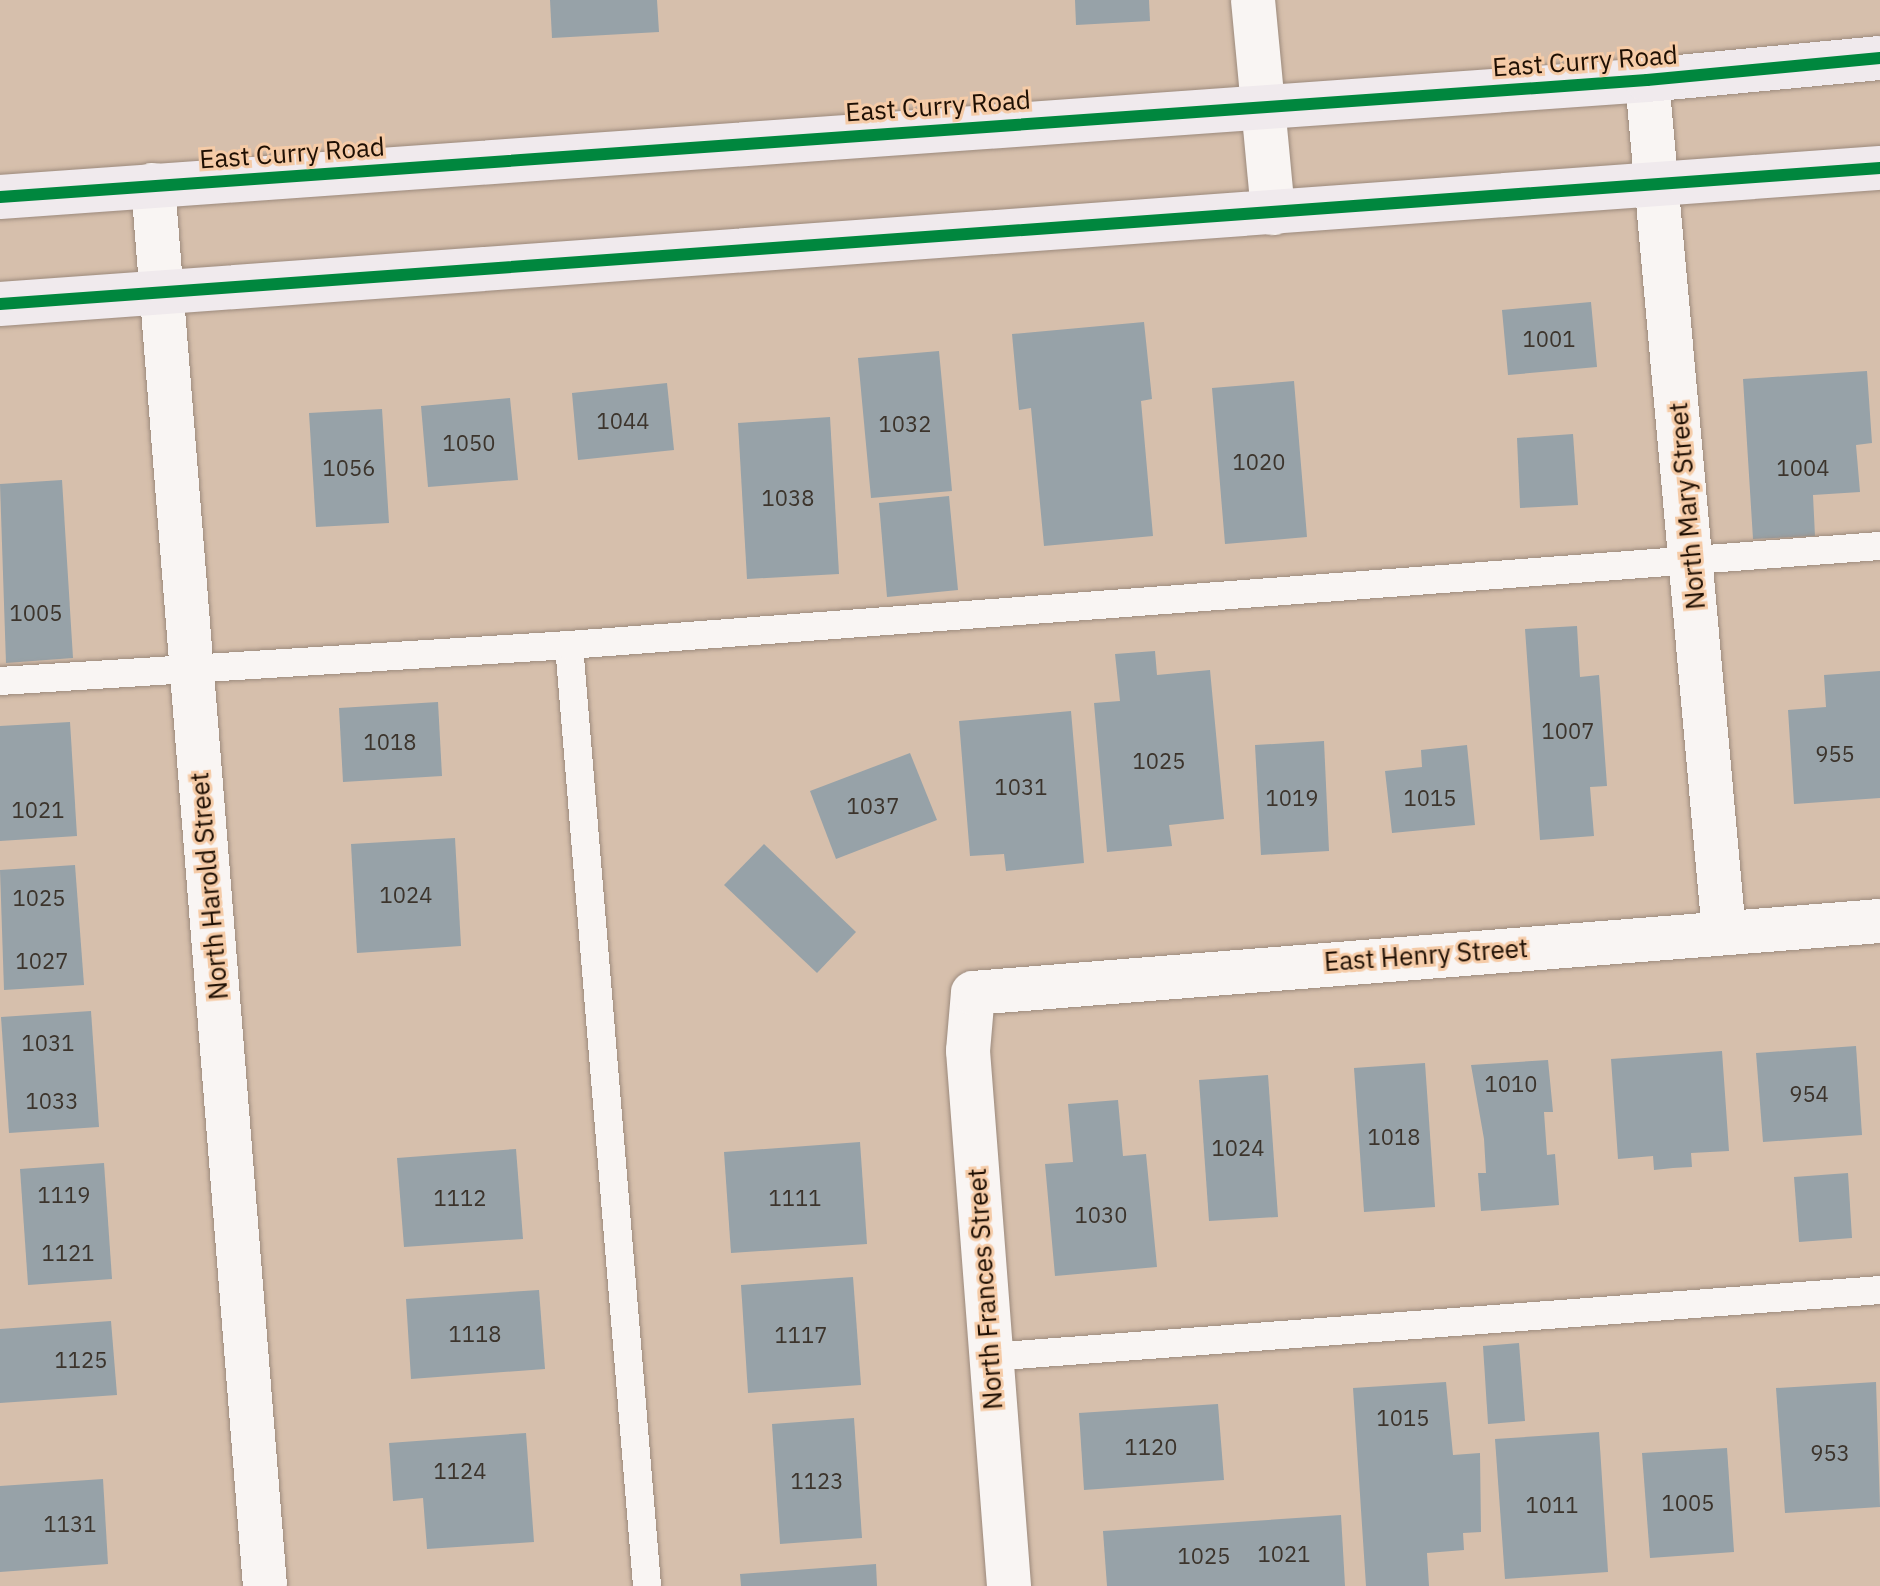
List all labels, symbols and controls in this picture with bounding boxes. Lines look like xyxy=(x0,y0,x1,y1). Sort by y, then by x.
street label: East Curry Road xyxy=(1491,39,1679,83)
street label: East Curry Road xyxy=(844,84,1032,128)
street label: East Curry Road xyxy=(198,131,386,175)
house number: 1001 xyxy=(1523,326,1575,352)
street label: North Mary Street xyxy=(1662,401,1712,611)
house number: 1044 xyxy=(597,408,649,434)
house number: 1032 xyxy=(879,411,931,437)
house number: 1050 xyxy=(443,430,495,456)
house number: 1020 xyxy=(1233,449,1285,475)
house number: 1056 xyxy=(323,455,375,481)
house number: 1004 xyxy=(1777,455,1829,481)
house number: 1038 xyxy=(762,485,814,511)
house number: 1005 xyxy=(10,600,62,626)
house number: 1007 xyxy=(1542,718,1594,744)
house number: 1018 xyxy=(364,729,416,755)
house number: 955 xyxy=(1815,741,1855,767)
house number: 1025 xyxy=(1133,748,1185,774)
street label: North Harold Street xyxy=(184,771,234,1001)
house number: 1031 xyxy=(995,774,1047,800)
house number: 1019 xyxy=(1266,785,1318,811)
house number: 1015 xyxy=(1404,785,1456,811)
house number: 1037 xyxy=(847,793,899,819)
house number: 1021 xyxy=(12,797,64,823)
house number: 1024 xyxy=(380,882,432,908)
house number: 1025 xyxy=(13,885,65,911)
street label: East Henry Street xyxy=(1323,932,1529,978)
house number: 1027 xyxy=(16,948,68,974)
house number: 1031 xyxy=(22,1030,74,1056)
house number: 1010 xyxy=(1485,1071,1537,1097)
house number: 954 xyxy=(1789,1081,1829,1107)
house number: 1033 xyxy=(26,1088,78,1114)
house number: 1018 xyxy=(1368,1124,1420,1150)
house number: 1024 xyxy=(1212,1135,1264,1161)
street label: North Frances Street xyxy=(961,1167,1009,1411)
house number: 1119 xyxy=(38,1182,90,1208)
house number: 1112 xyxy=(434,1185,486,1211)
house number: 1111 xyxy=(769,1185,821,1211)
house number: 1030 xyxy=(1075,1202,1127,1228)
house number: 1121 xyxy=(42,1240,94,1266)
house number: 1118 xyxy=(449,1321,501,1347)
house number: 1117 xyxy=(775,1322,827,1348)
house number: 1125 xyxy=(55,1347,107,1373)
house number: 1015 xyxy=(1377,1405,1429,1431)
house number: 1120 xyxy=(1125,1434,1177,1460)
house number: 953 xyxy=(1810,1440,1850,1466)
house number: 1124 xyxy=(434,1458,486,1484)
house number: 1123 xyxy=(791,1468,843,1494)
house number: 1005 xyxy=(1662,1490,1714,1516)
house number: 1011 xyxy=(1526,1492,1578,1518)
house number: 1131 xyxy=(44,1511,96,1537)
house number: 1021 xyxy=(1258,1541,1310,1567)
house number: 1025 xyxy=(1178,1543,1230,1569)

